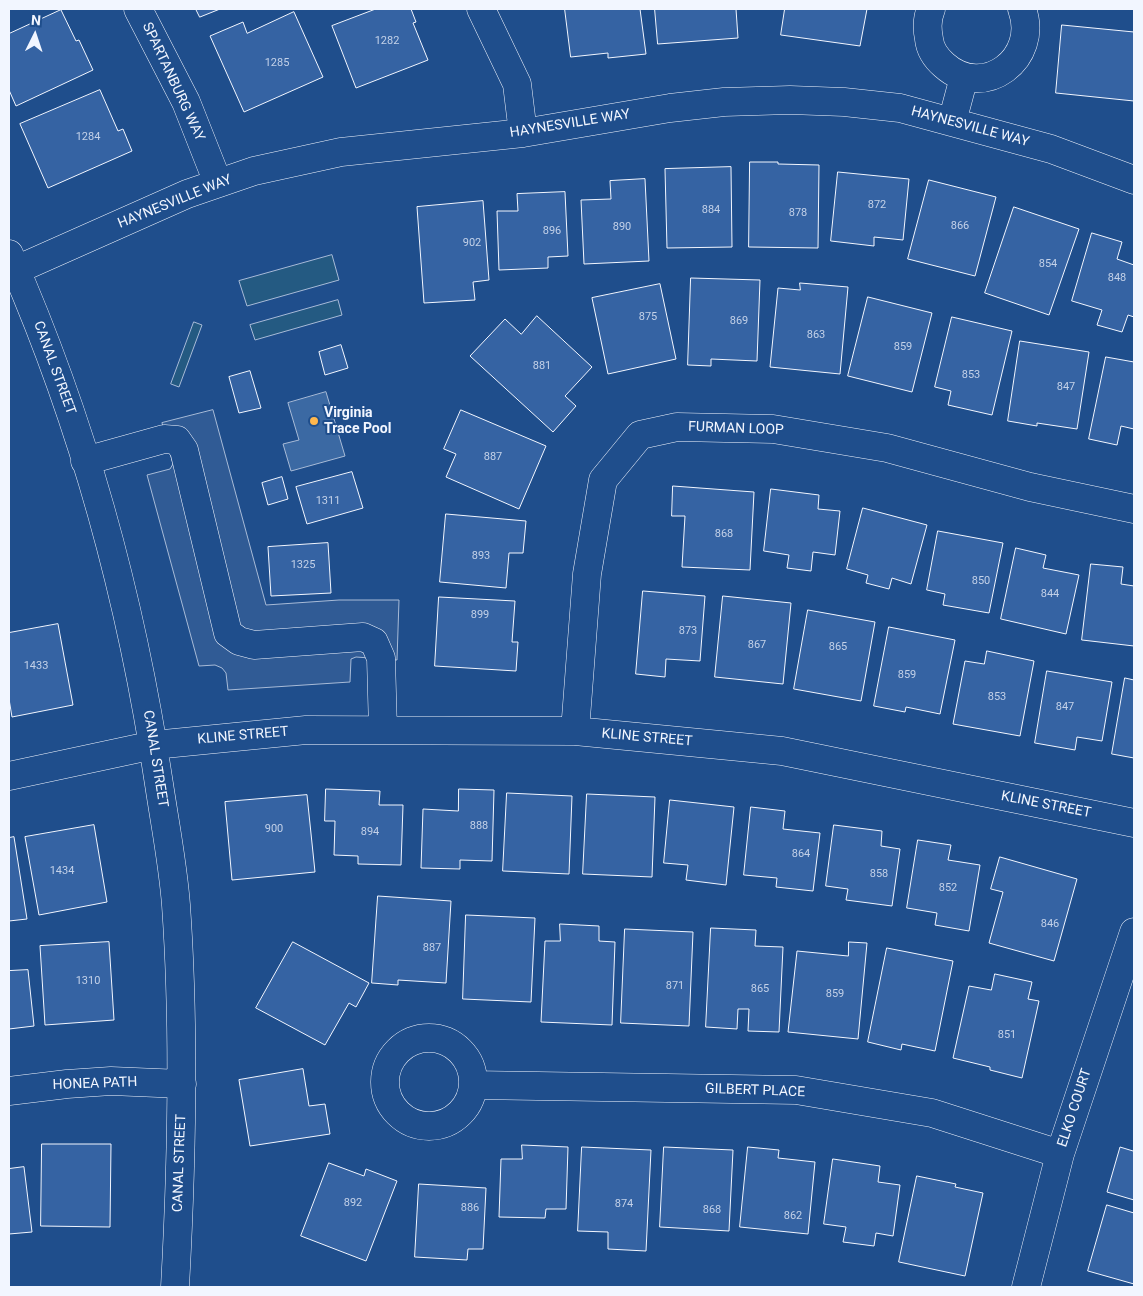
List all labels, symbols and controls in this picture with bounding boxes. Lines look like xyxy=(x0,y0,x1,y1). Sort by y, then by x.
north arrow xyxy=(10,10,60,60)
text: N xyxy=(31,12,42,28)
street label: SPARTANBURG WAY xyxy=(138,20,208,144)
house number: 1282 xyxy=(375,34,399,48)
house number: 1285 xyxy=(265,56,289,70)
street label: HAYNESVILLE WAY xyxy=(909,103,1031,151)
street label: HAYNESVILLE WAY xyxy=(509,106,631,142)
house number: 1284 xyxy=(76,130,100,144)
street label: HAYNESVILLE WAY xyxy=(116,171,234,233)
house number: 872 xyxy=(868,198,886,212)
house number: 884 xyxy=(702,203,720,217)
house number: 878 xyxy=(789,206,807,220)
house number: 866 xyxy=(951,219,969,233)
house number: 890 xyxy=(613,220,631,234)
house number: 896 xyxy=(543,224,561,238)
house number: 902 xyxy=(463,236,481,250)
house number: 854 xyxy=(1039,257,1057,271)
house number: 848 xyxy=(1108,271,1126,285)
house number: 875 xyxy=(639,310,657,324)
house number: 869 xyxy=(730,314,748,328)
street label: CANAL STREET xyxy=(29,319,79,417)
house number: 863 xyxy=(807,328,825,342)
house number: 859 xyxy=(894,340,912,354)
house number: 881 xyxy=(533,359,551,373)
house number: 853 xyxy=(962,368,980,382)
house number: 847 xyxy=(1057,380,1075,394)
place label: Virginia Trace Pool xyxy=(324,405,391,438)
marker: Virginia Trace Pool xyxy=(308,415,320,427)
street label: FURMAN LOOP xyxy=(688,419,784,439)
house number: 887 xyxy=(484,450,502,464)
house number: 1311 xyxy=(316,494,340,508)
house number: 868 xyxy=(715,527,733,541)
house number: 893 xyxy=(472,549,490,563)
house number: 1325 xyxy=(291,558,315,572)
house number: 850 xyxy=(972,574,990,588)
house number: 844 xyxy=(1041,587,1059,601)
house number: 899 xyxy=(471,608,489,622)
house number: 873 xyxy=(679,624,697,638)
house number: 867 xyxy=(748,638,766,652)
house number: 865 xyxy=(829,640,847,654)
house number: 1433 xyxy=(24,659,48,673)
house number: 859 xyxy=(898,668,916,682)
house number: 853 xyxy=(988,690,1006,704)
house number: 847 xyxy=(1056,700,1074,714)
street label: CANAL STREET xyxy=(139,709,171,809)
street label: KLINE STREET xyxy=(197,724,289,748)
street label: KLINE STREET xyxy=(601,726,693,750)
street label: KLINE STREET xyxy=(1000,788,1092,822)
house number: 888 xyxy=(470,819,488,833)
house number: 900 xyxy=(265,822,283,836)
house number: 894 xyxy=(361,825,379,839)
house number: 864 xyxy=(792,847,810,861)
house number: 1434 xyxy=(50,864,74,878)
house number: 858 xyxy=(870,867,888,881)
house number: 852 xyxy=(939,881,957,895)
house number: 846 xyxy=(1041,917,1059,931)
house number: 887 xyxy=(423,941,441,955)
house number: 1310 xyxy=(76,974,100,988)
house number: 871 xyxy=(666,979,684,993)
house number: 865 xyxy=(751,982,769,996)
house number: 859 xyxy=(826,987,844,1001)
house number: 851 xyxy=(998,1028,1016,1042)
street label: ELKO COURT xyxy=(1054,1067,1096,1149)
street label: HONEA PATH xyxy=(52,1074,138,1094)
street label: GILBERT PLACE xyxy=(705,1081,805,1101)
street label: CANAL STREET xyxy=(170,1114,190,1212)
house number: 892 xyxy=(344,1196,362,1210)
house number: 874 xyxy=(615,1197,633,1211)
house number: 886 xyxy=(461,1201,479,1215)
house number: 868 xyxy=(703,1203,721,1217)
house number: 862 xyxy=(784,1209,802,1223)

